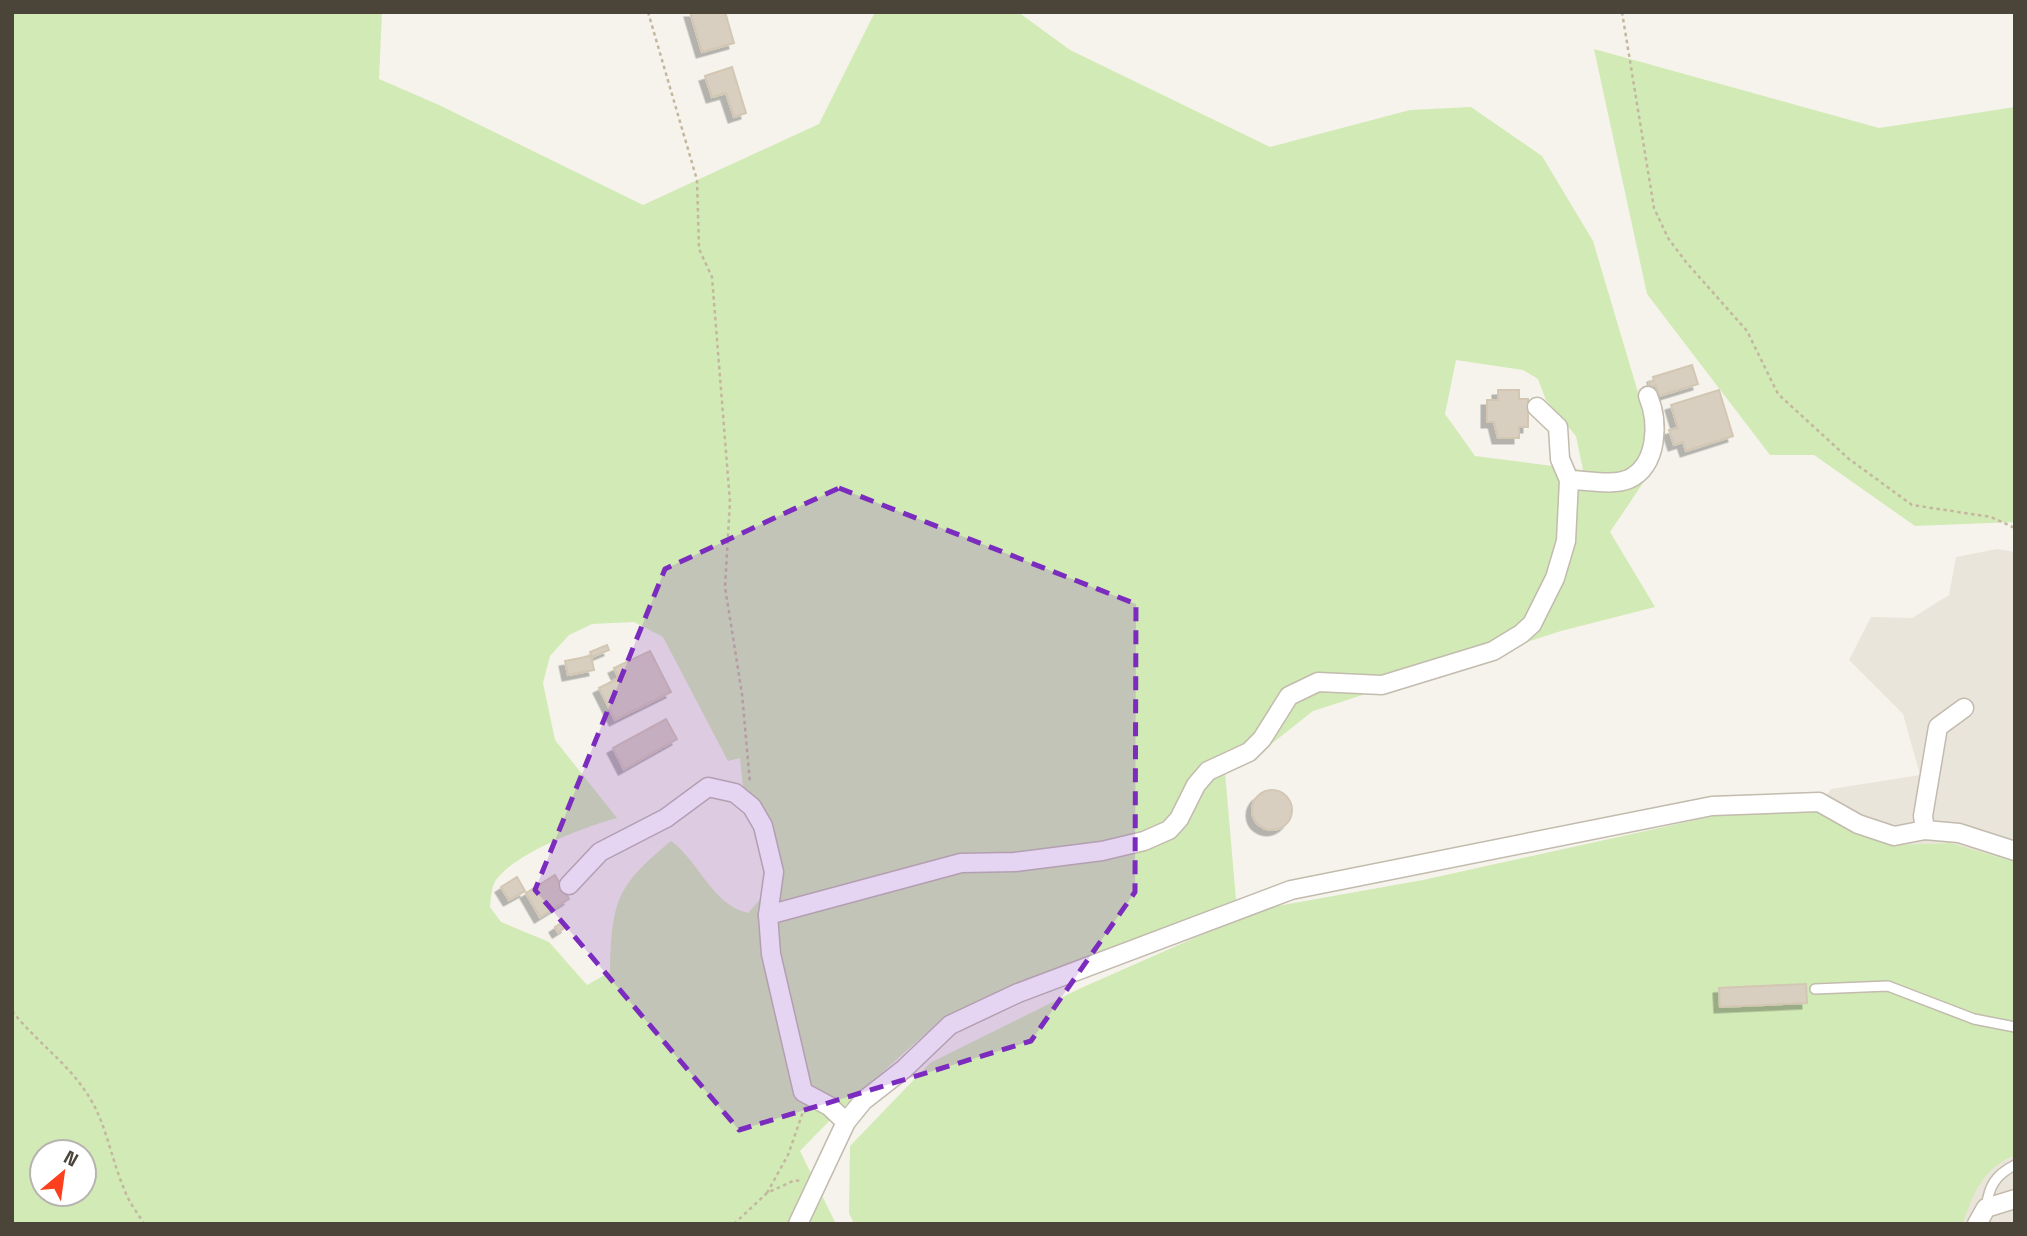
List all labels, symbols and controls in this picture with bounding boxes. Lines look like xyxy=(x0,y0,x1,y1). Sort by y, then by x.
north arrow xyxy=(28,1138,98,1208)
text: N xyxy=(59,1145,83,1173)

